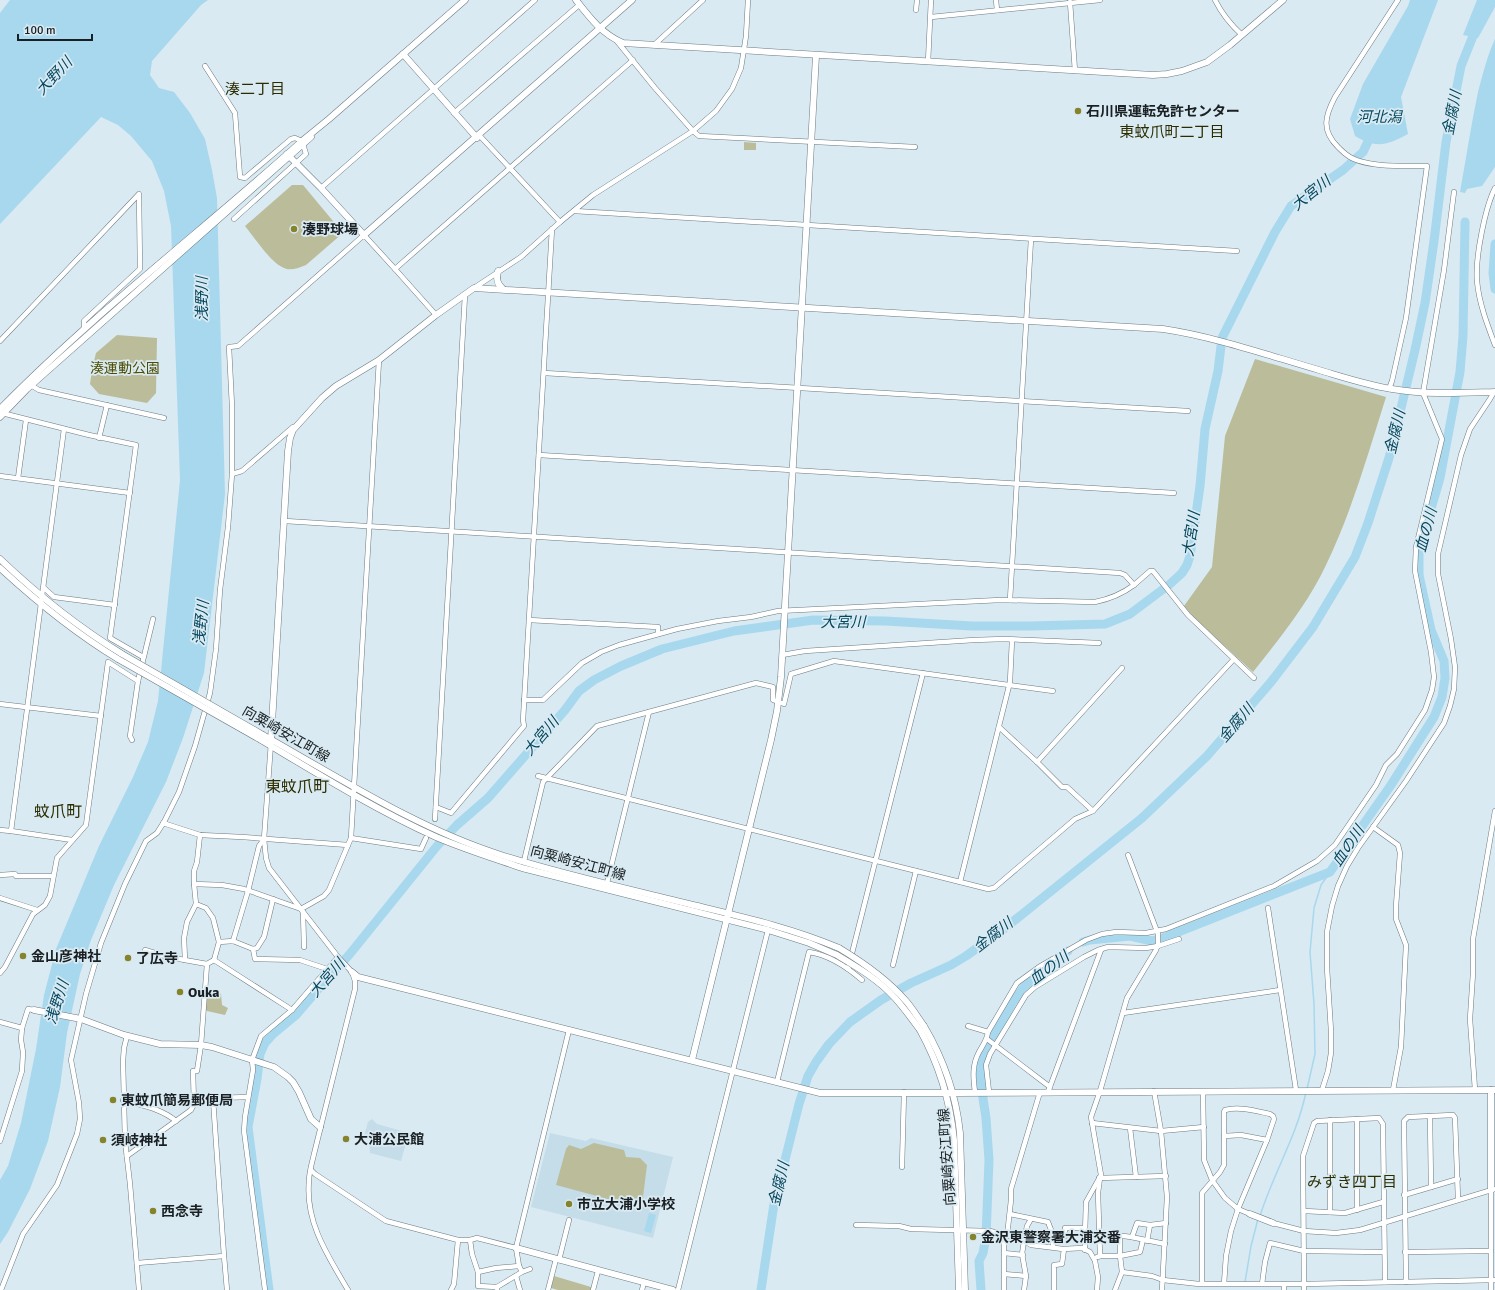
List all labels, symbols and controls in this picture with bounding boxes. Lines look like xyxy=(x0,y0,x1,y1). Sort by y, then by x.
scale bar xyxy=(18,16,92,42)
text: 100 m xyxy=(24,23,56,38)
water label: 大野川 xyxy=(32,52,77,99)
district label: 湊二丁目 xyxy=(225,80,285,98)
water label: 金腐川 xyxy=(1439,87,1466,137)
place label: 石川県運転免許センター xyxy=(1086,103,1240,120)
marker: 石川県運転免許センター xyxy=(1073,106,1083,116)
water label: 河北潟 xyxy=(1356,108,1403,126)
district label: 東蚊爪町二丁目 xyxy=(1119,123,1225,141)
water label: 大宮川 xyxy=(1288,171,1336,214)
place label: 湊野球場 xyxy=(302,221,358,238)
marker: 湊野球場 xyxy=(289,224,299,234)
water label: 浅野川 xyxy=(193,275,211,322)
park label: 湊運動公園 xyxy=(90,360,160,377)
water label: 金腐川 xyxy=(1381,406,1409,456)
water label: 血の川 xyxy=(1411,504,1441,554)
water label: 大宮川 xyxy=(1179,508,1204,558)
water label: 浅野川 xyxy=(190,598,213,646)
water label: 大宮川 xyxy=(820,613,867,631)
water label: 金腐川 xyxy=(1214,699,1259,746)
street label: 向粟崎安江町線 xyxy=(239,702,333,766)
water label: 大宮川 xyxy=(520,711,564,759)
district label: 東蚊爪町 xyxy=(265,777,329,797)
district label: 蚊爪町 xyxy=(34,802,82,822)
water label: 血の川 xyxy=(1328,821,1369,870)
street label: 向粟崎安江町線 xyxy=(528,842,628,884)
water label: 金腐川 xyxy=(970,913,1018,956)
water label: 血の川 xyxy=(1026,946,1074,989)
place label: 金山彦神社 xyxy=(31,948,101,965)
place label: 了広寺 xyxy=(136,950,178,967)
marker: 金山彦神社 xyxy=(18,951,28,961)
marker: 了広寺 xyxy=(123,953,133,963)
water label: 大宮川 xyxy=(305,954,350,1001)
water label: 浅野川 xyxy=(41,976,73,1026)
place label: Ouka xyxy=(188,984,220,1001)
marker: Ouka xyxy=(175,987,185,997)
place label: 東蚊爪簡易郵便局 xyxy=(121,1092,233,1109)
marker: 東蚊爪簡易郵便局 xyxy=(108,1095,118,1105)
street label: 向粟崎安江町線 xyxy=(935,1108,959,1206)
place label: 大浦公民館 xyxy=(354,1131,424,1148)
place label: 須岐神社 xyxy=(111,1132,167,1149)
marker: 大浦公民館 xyxy=(341,1134,351,1144)
marker: 須岐神社 xyxy=(98,1135,108,1145)
water label: 金腐川 xyxy=(765,1158,793,1208)
district label: みずき四丁目 xyxy=(1307,1173,1397,1191)
place label: 市立大浦小学校 xyxy=(577,1196,675,1213)
marker: 市立大浦小学校 xyxy=(564,1199,574,1209)
place label: 西念寺 xyxy=(161,1203,203,1220)
marker: 西念寺 xyxy=(148,1206,158,1216)
place label: 金沢東警察署大浦交番 xyxy=(981,1229,1121,1246)
marker: 金沢東警察署大浦交番 xyxy=(968,1232,978,1242)

